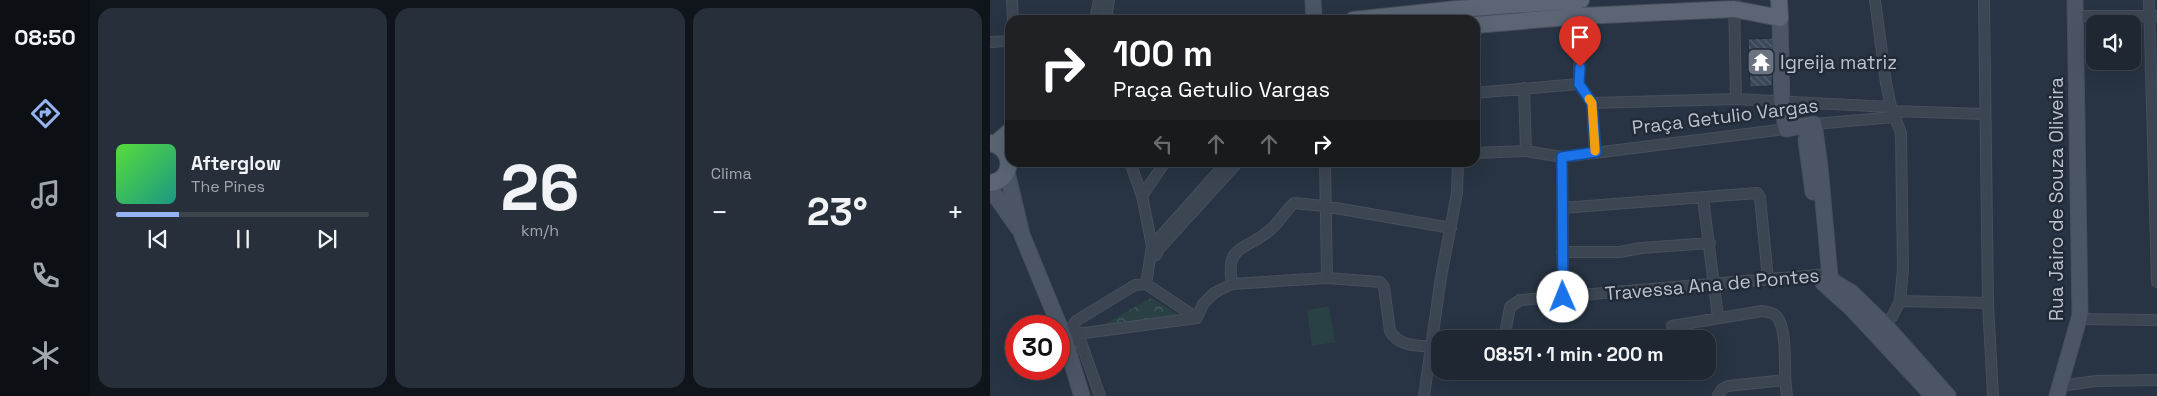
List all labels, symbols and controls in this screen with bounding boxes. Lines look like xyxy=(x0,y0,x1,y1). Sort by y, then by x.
map controls xyxy=(2086,15,2141,70)
button: sound xyxy=(2086,15,2141,70)
pin xyxy=(1559,16,1601,67)
text: 08:50 xyxy=(14,23,76,51)
icon: arrive xyxy=(1566,23,1594,51)
text: 100 m xyxy=(1113,32,1213,76)
icon: right xyxy=(1030,35,1095,100)
temple icon: Igreija matriz xyxy=(1746,47,1776,77)
place label: Igreija matriz xyxy=(1780,50,1897,75)
text: Praça Getulio Vargas xyxy=(1113,75,1330,103)
street label: Rua Jairo de Souza Oliveira xyxy=(2044,77,2069,321)
street label: Praça Getulio Vargas xyxy=(1631,93,1820,140)
icon: directions xyxy=(28,96,63,131)
icon: left xyxy=(1149,130,1177,158)
icon: ahead xyxy=(1202,130,1230,158)
icon: ahead xyxy=(1255,130,1283,158)
icon: right xyxy=(1308,130,1336,158)
text: 26 xyxy=(501,146,579,229)
text: Afterglow xyxy=(191,151,281,176)
text: Clima xyxy=(711,163,752,184)
text: The Pines xyxy=(191,176,265,197)
icon: music xyxy=(28,177,63,212)
text: 23° xyxy=(807,188,868,236)
text: − xyxy=(711,194,728,230)
text: + xyxy=(947,194,964,230)
text: km/h xyxy=(521,220,559,241)
icon: previous xyxy=(144,225,172,253)
icon: pause xyxy=(229,225,257,253)
icon: next xyxy=(313,225,341,253)
icon: phone xyxy=(28,258,63,293)
street label: Travessa Ana de Pontes xyxy=(1604,263,1820,306)
position arrow xyxy=(1536,270,1588,322)
speed limit sign: 30 xyxy=(1005,315,1070,380)
icon: climate xyxy=(28,338,63,373)
text: 08:51 · 1 min · 200 m xyxy=(1484,342,1663,367)

